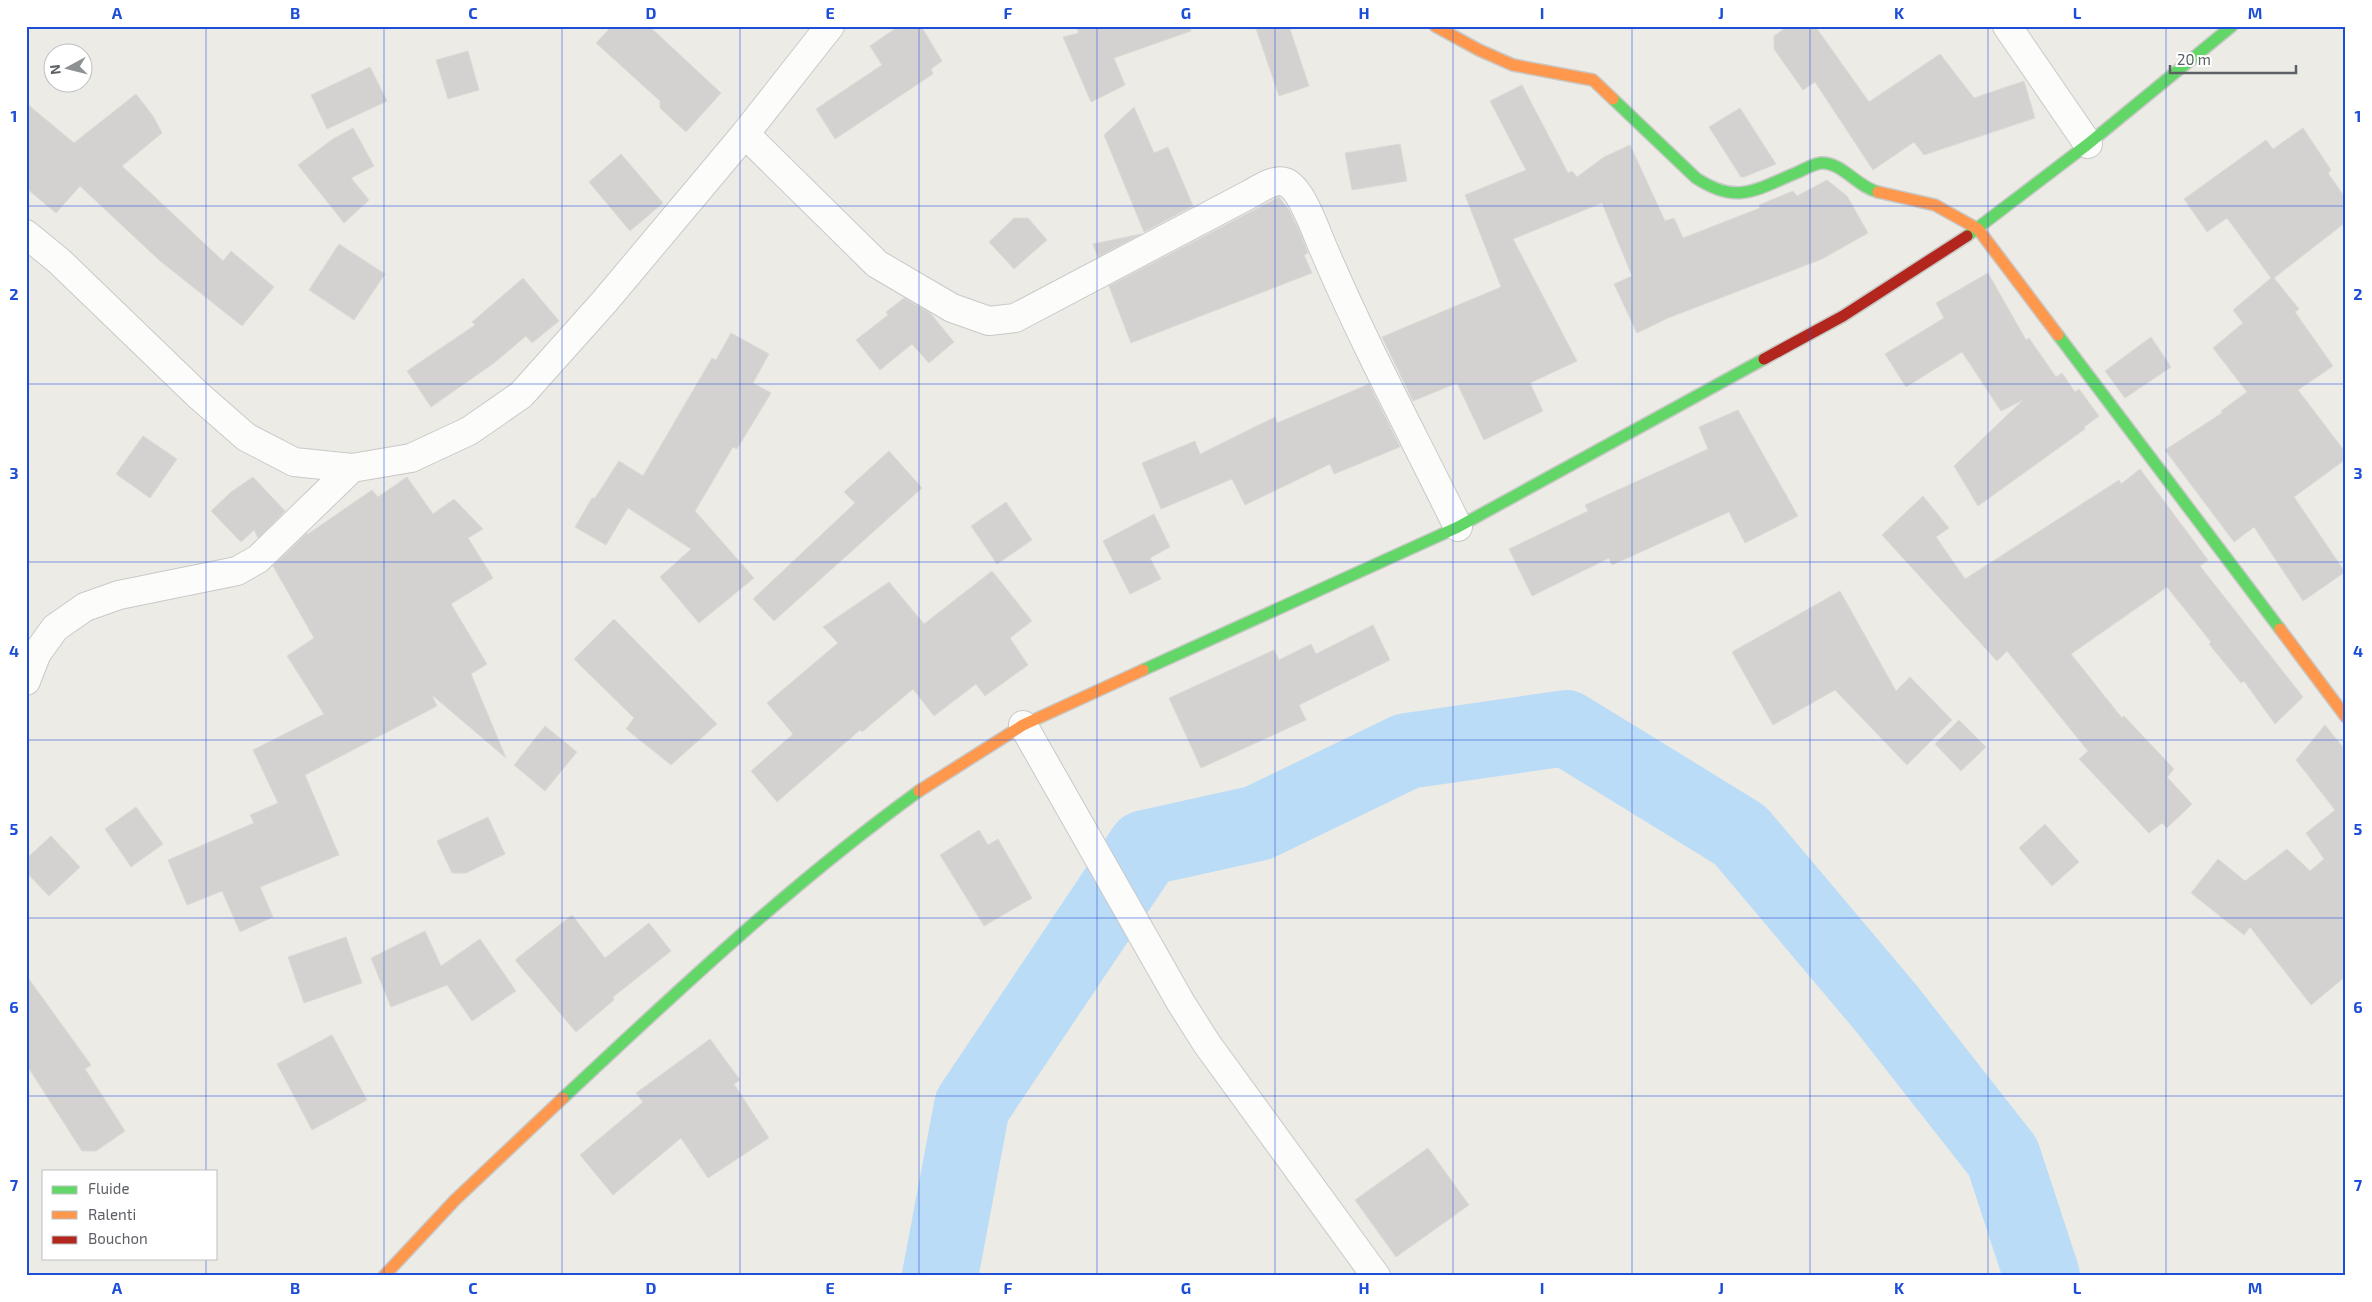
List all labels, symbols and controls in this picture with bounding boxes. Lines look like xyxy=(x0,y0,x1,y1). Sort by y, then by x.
text: A xyxy=(112,3,123,22)
text: B xyxy=(290,3,300,22)
text: C xyxy=(468,3,478,22)
text: D xyxy=(646,3,657,22)
text: E xyxy=(825,3,835,22)
text: F xyxy=(1004,3,1013,22)
text: G xyxy=(1181,3,1191,22)
text: H xyxy=(1358,3,1370,22)
text: I xyxy=(1540,3,1544,22)
text: J xyxy=(1718,3,1724,22)
text: K xyxy=(1894,3,1905,22)
text: L xyxy=(2073,3,2082,22)
text: M xyxy=(2248,3,2262,22)
north arrow xyxy=(42,42,92,92)
scale bar xyxy=(2170,42,2296,74)
text: 20 m xyxy=(2177,50,2211,68)
text: N xyxy=(46,64,64,76)
text: 1 xyxy=(11,106,17,125)
text: 1 xyxy=(2355,106,2361,125)
text: 2 xyxy=(9,284,19,303)
text: 2 xyxy=(2353,284,2363,303)
text: 3 xyxy=(9,463,19,482)
text: 3 xyxy=(2353,463,2363,482)
text: 4 xyxy=(9,641,19,660)
text: 4 xyxy=(2353,641,2363,660)
text: 5 xyxy=(10,819,19,838)
text: 5 xyxy=(2354,819,2363,838)
text: 6 xyxy=(9,997,19,1016)
text: 6 xyxy=(2353,997,2363,1016)
legend xyxy=(42,1170,218,1260)
text: 7 xyxy=(10,1175,19,1194)
text: 7 xyxy=(2354,1175,2363,1194)
text: Fluide xyxy=(88,1179,129,1197)
text: Ralenti xyxy=(88,1205,136,1223)
text: Bouchon xyxy=(88,1229,148,1247)
text: A xyxy=(112,1278,123,1297)
text: B xyxy=(290,1278,300,1297)
text: C xyxy=(468,1278,478,1297)
text: D xyxy=(646,1278,657,1297)
text: E xyxy=(825,1278,835,1297)
text: F xyxy=(1004,1278,1013,1297)
text: G xyxy=(1181,1278,1191,1297)
text: H xyxy=(1358,1278,1370,1297)
text: I xyxy=(1540,1278,1544,1297)
text: J xyxy=(1718,1278,1724,1297)
text: K xyxy=(1894,1278,1905,1297)
text: L xyxy=(2073,1278,2082,1297)
text: M xyxy=(2248,1278,2262,1297)

